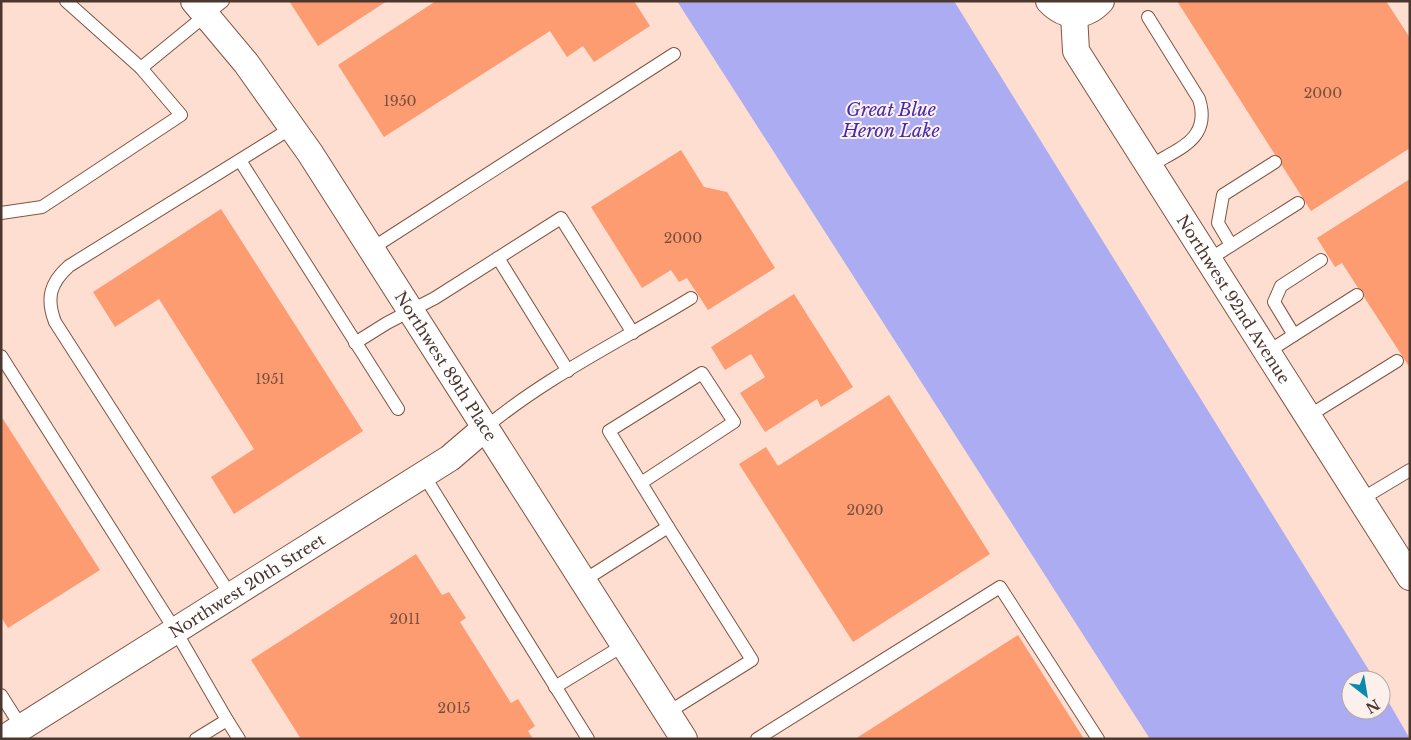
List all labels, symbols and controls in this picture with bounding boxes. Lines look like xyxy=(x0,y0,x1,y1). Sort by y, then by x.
house number: 2000 xyxy=(1304,84,1342,102)
house number: 1950 xyxy=(383,92,417,110)
water label: Great Blue Heron Lake xyxy=(841,99,940,142)
street label: Northwest 92nd Avenue xyxy=(1173,211,1295,387)
house number: 2000 xyxy=(664,229,702,247)
street label: Northwest 89th Place xyxy=(391,287,501,445)
house number: 1951 xyxy=(255,370,285,388)
house number: 2020 xyxy=(846,501,884,519)
street label: Northwest 20th Street xyxy=(165,529,329,642)
house number: 2011 xyxy=(389,610,421,628)
north arrow xyxy=(1341,670,1391,720)
text: N xyxy=(1362,695,1383,717)
house number: 2015 xyxy=(438,699,470,717)

